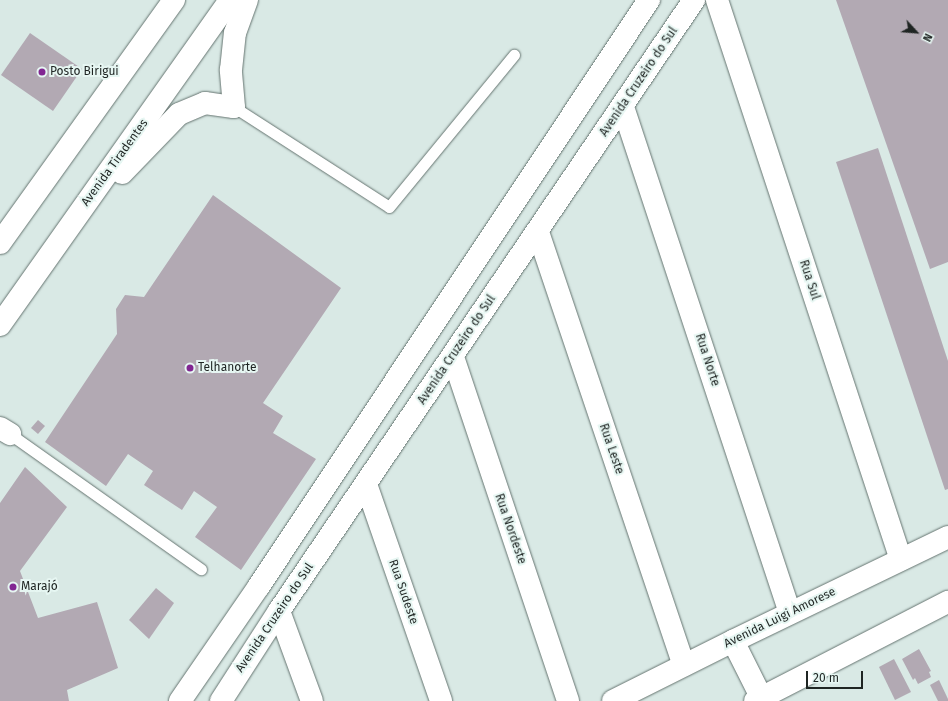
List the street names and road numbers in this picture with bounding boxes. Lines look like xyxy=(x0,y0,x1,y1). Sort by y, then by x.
street label: Avenida Cruzeiro do Sul xyxy=(597,25,681,139)
street label: Avenida Tiradentes xyxy=(79,117,151,209)
street label: Rua Sul xyxy=(796,258,822,302)
street label: Avenida Cruzeiro do Sul xyxy=(415,293,499,407)
street label: Rua Norte xyxy=(692,332,722,388)
street label: Rua Leste xyxy=(596,422,626,476)
street label: Rua Nordeste xyxy=(491,492,529,566)
street label: Rua Sudeste xyxy=(385,558,421,626)
street label: Avenida Cruzeiro do Sul xyxy=(233,561,317,675)
street label: Avenida Luigi Amorese xyxy=(722,585,838,651)

